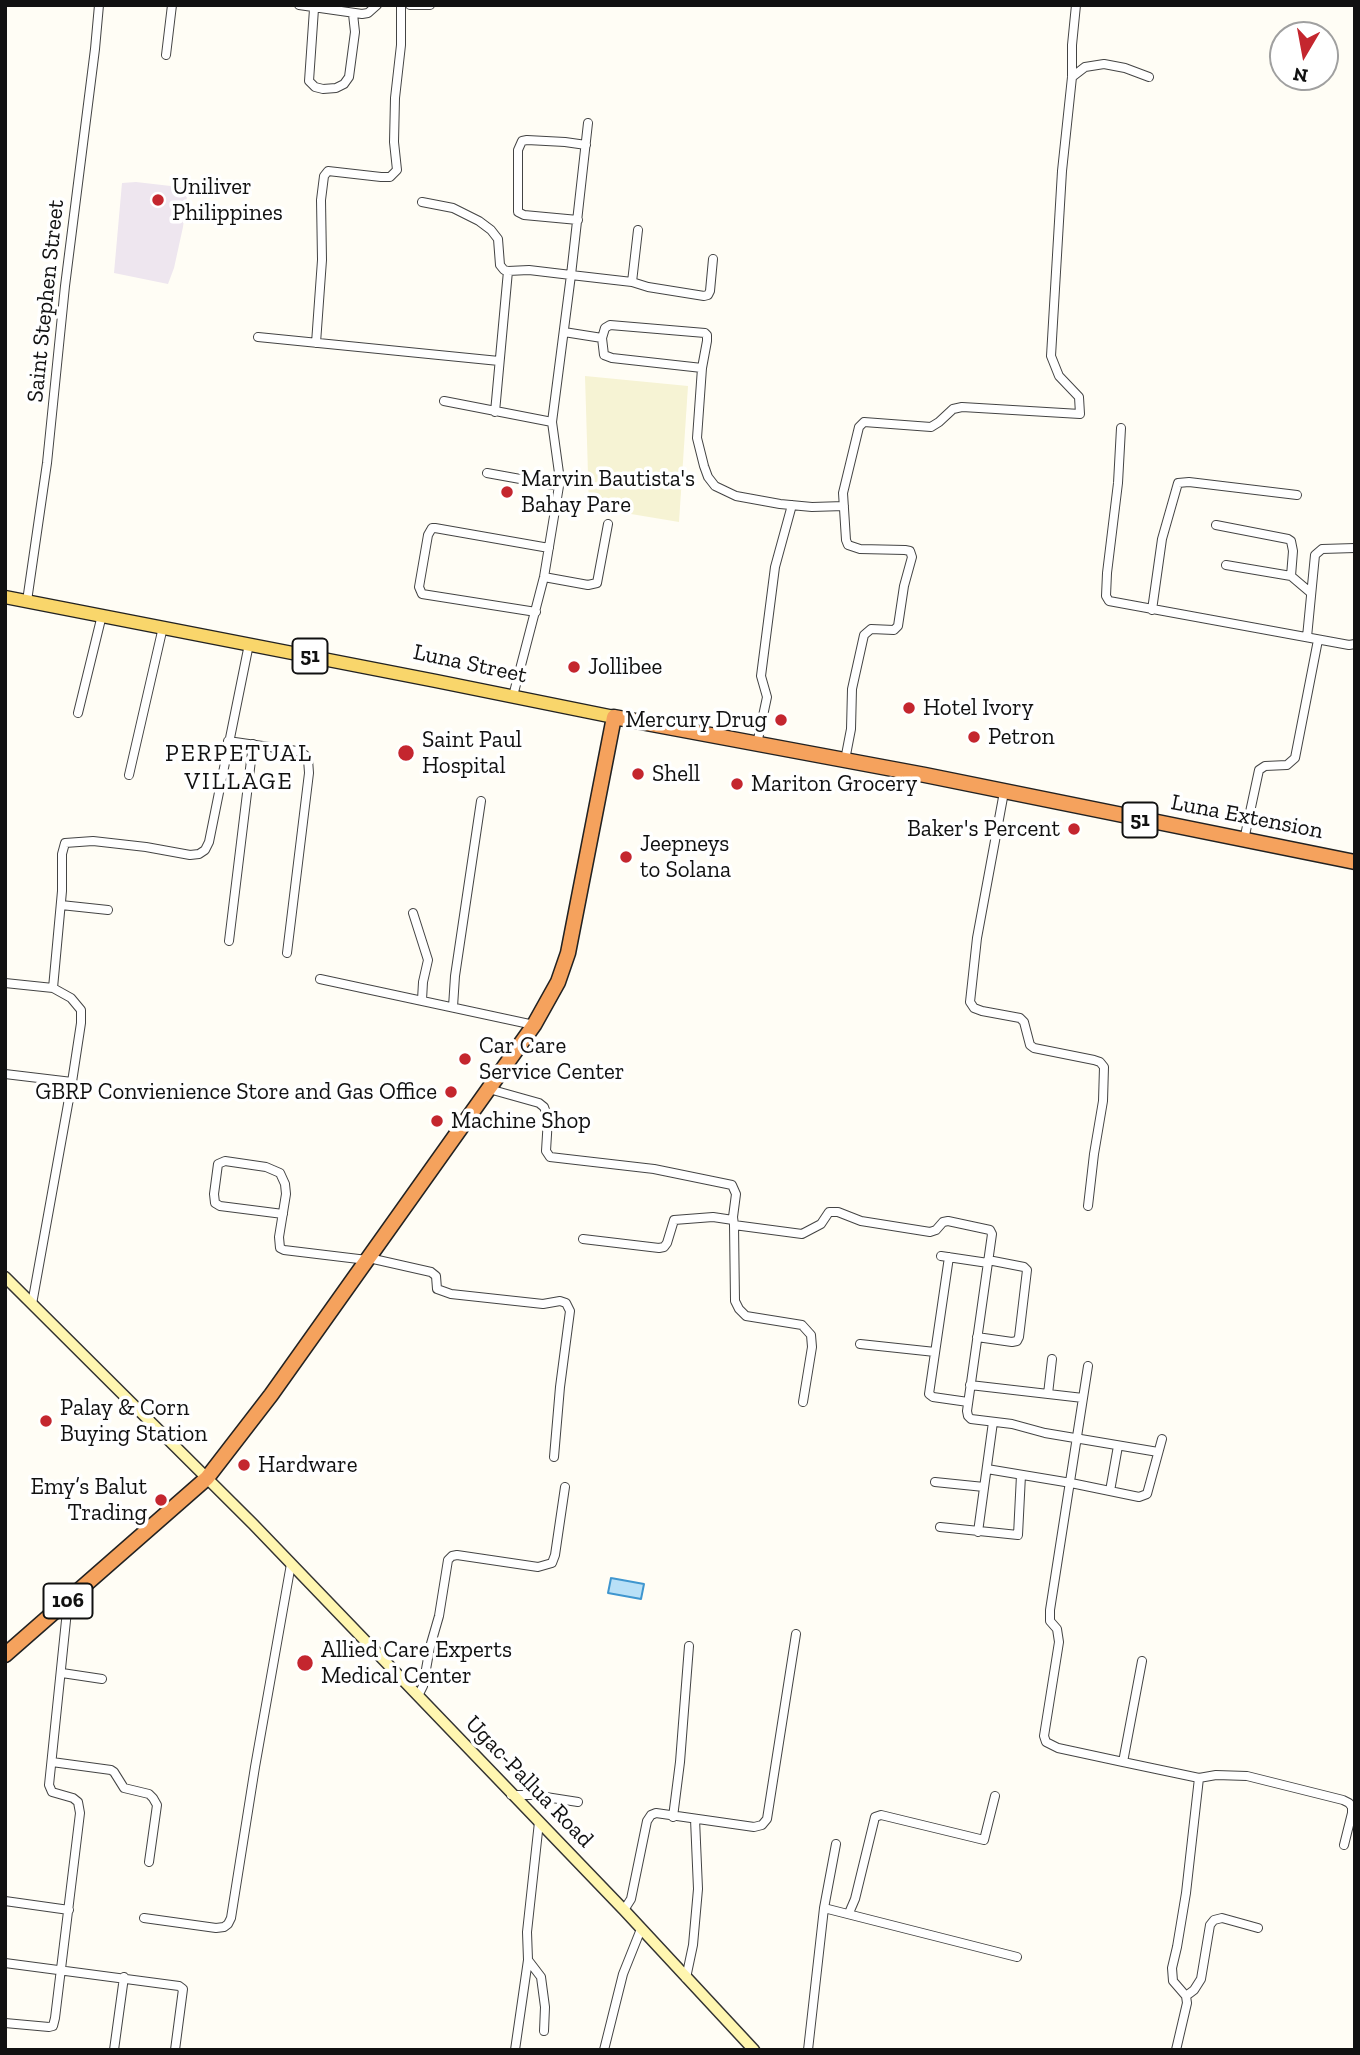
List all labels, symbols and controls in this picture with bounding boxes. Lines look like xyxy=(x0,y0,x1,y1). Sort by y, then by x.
north arrow xyxy=(1269,21,1339,91)
text: N xyxy=(1292,63,1310,88)
place label: Uniliver Philippines xyxy=(172,173,283,227)
marker: Uniliver Philippines xyxy=(150,192,166,208)
street label: Saint Stephen Street xyxy=(22,198,70,404)
place label: Marvin Bautista's Bahay Pare xyxy=(521,465,695,519)
marker: Marvin Bautista's Bahay Pare xyxy=(499,484,515,500)
road number: 51 xyxy=(292,638,328,674)
street label: Luna Street xyxy=(411,639,529,689)
place label: Jollibee xyxy=(588,653,662,681)
marker: Jollibee xyxy=(566,659,582,675)
place label: Hotel Ivory xyxy=(923,694,1033,722)
marker: Hotel Ivory xyxy=(901,700,917,716)
place label: Mercury Drug xyxy=(625,706,767,734)
marker: Mercury Drug xyxy=(773,712,789,728)
place label: Petron xyxy=(988,723,1055,751)
place label: Saint Paul Hospital xyxy=(422,726,522,780)
marker: Petron xyxy=(966,729,982,745)
district label: PERPETUAL VILLAGE xyxy=(166,740,312,796)
marker: Saint Paul Hospital xyxy=(396,743,416,763)
place label: Shell xyxy=(652,760,700,788)
marker: Shell xyxy=(630,766,646,782)
place label: Mariton Grocery xyxy=(751,770,917,798)
marker: Mariton Grocery xyxy=(729,776,745,792)
street label: Luna Extension xyxy=(1169,789,1325,845)
road number: 51 xyxy=(1122,802,1158,838)
place label: Baker's Percent xyxy=(907,815,1060,843)
marker: Baker's Percent xyxy=(1066,821,1082,837)
place label: Jeepneys to Solana xyxy=(640,830,731,884)
marker: Jeepneys to Solana xyxy=(618,849,634,865)
place label: Car Care Service Center xyxy=(479,1032,624,1086)
marker: Car Care Service Center xyxy=(457,1051,473,1067)
place label: GBRP Convienience Store and Gas Office xyxy=(35,1078,437,1106)
marker: GBRP Convienience Store and Gas Office xyxy=(443,1084,459,1100)
place label: Machine Shop xyxy=(451,1107,591,1135)
marker: Machine Shop xyxy=(429,1113,445,1129)
place label: Palay & Corn Buying Station xyxy=(60,1394,208,1448)
marker: Palay & Corn Buying Station xyxy=(38,1413,54,1429)
place label: Hardware xyxy=(258,1451,358,1479)
marker: Hardware xyxy=(236,1457,252,1473)
place label: Emy’s Balut Trading xyxy=(31,1473,147,1527)
marker: Emy’s Balut Trading xyxy=(153,1492,169,1508)
road number: 106 xyxy=(43,1584,92,1618)
place label: Allied Care Experts Medical Center xyxy=(321,1636,512,1690)
marker: Allied Care Experts Medical Center xyxy=(295,1653,315,1673)
street label: Ugac-Pallua Road xyxy=(459,1710,599,1854)

